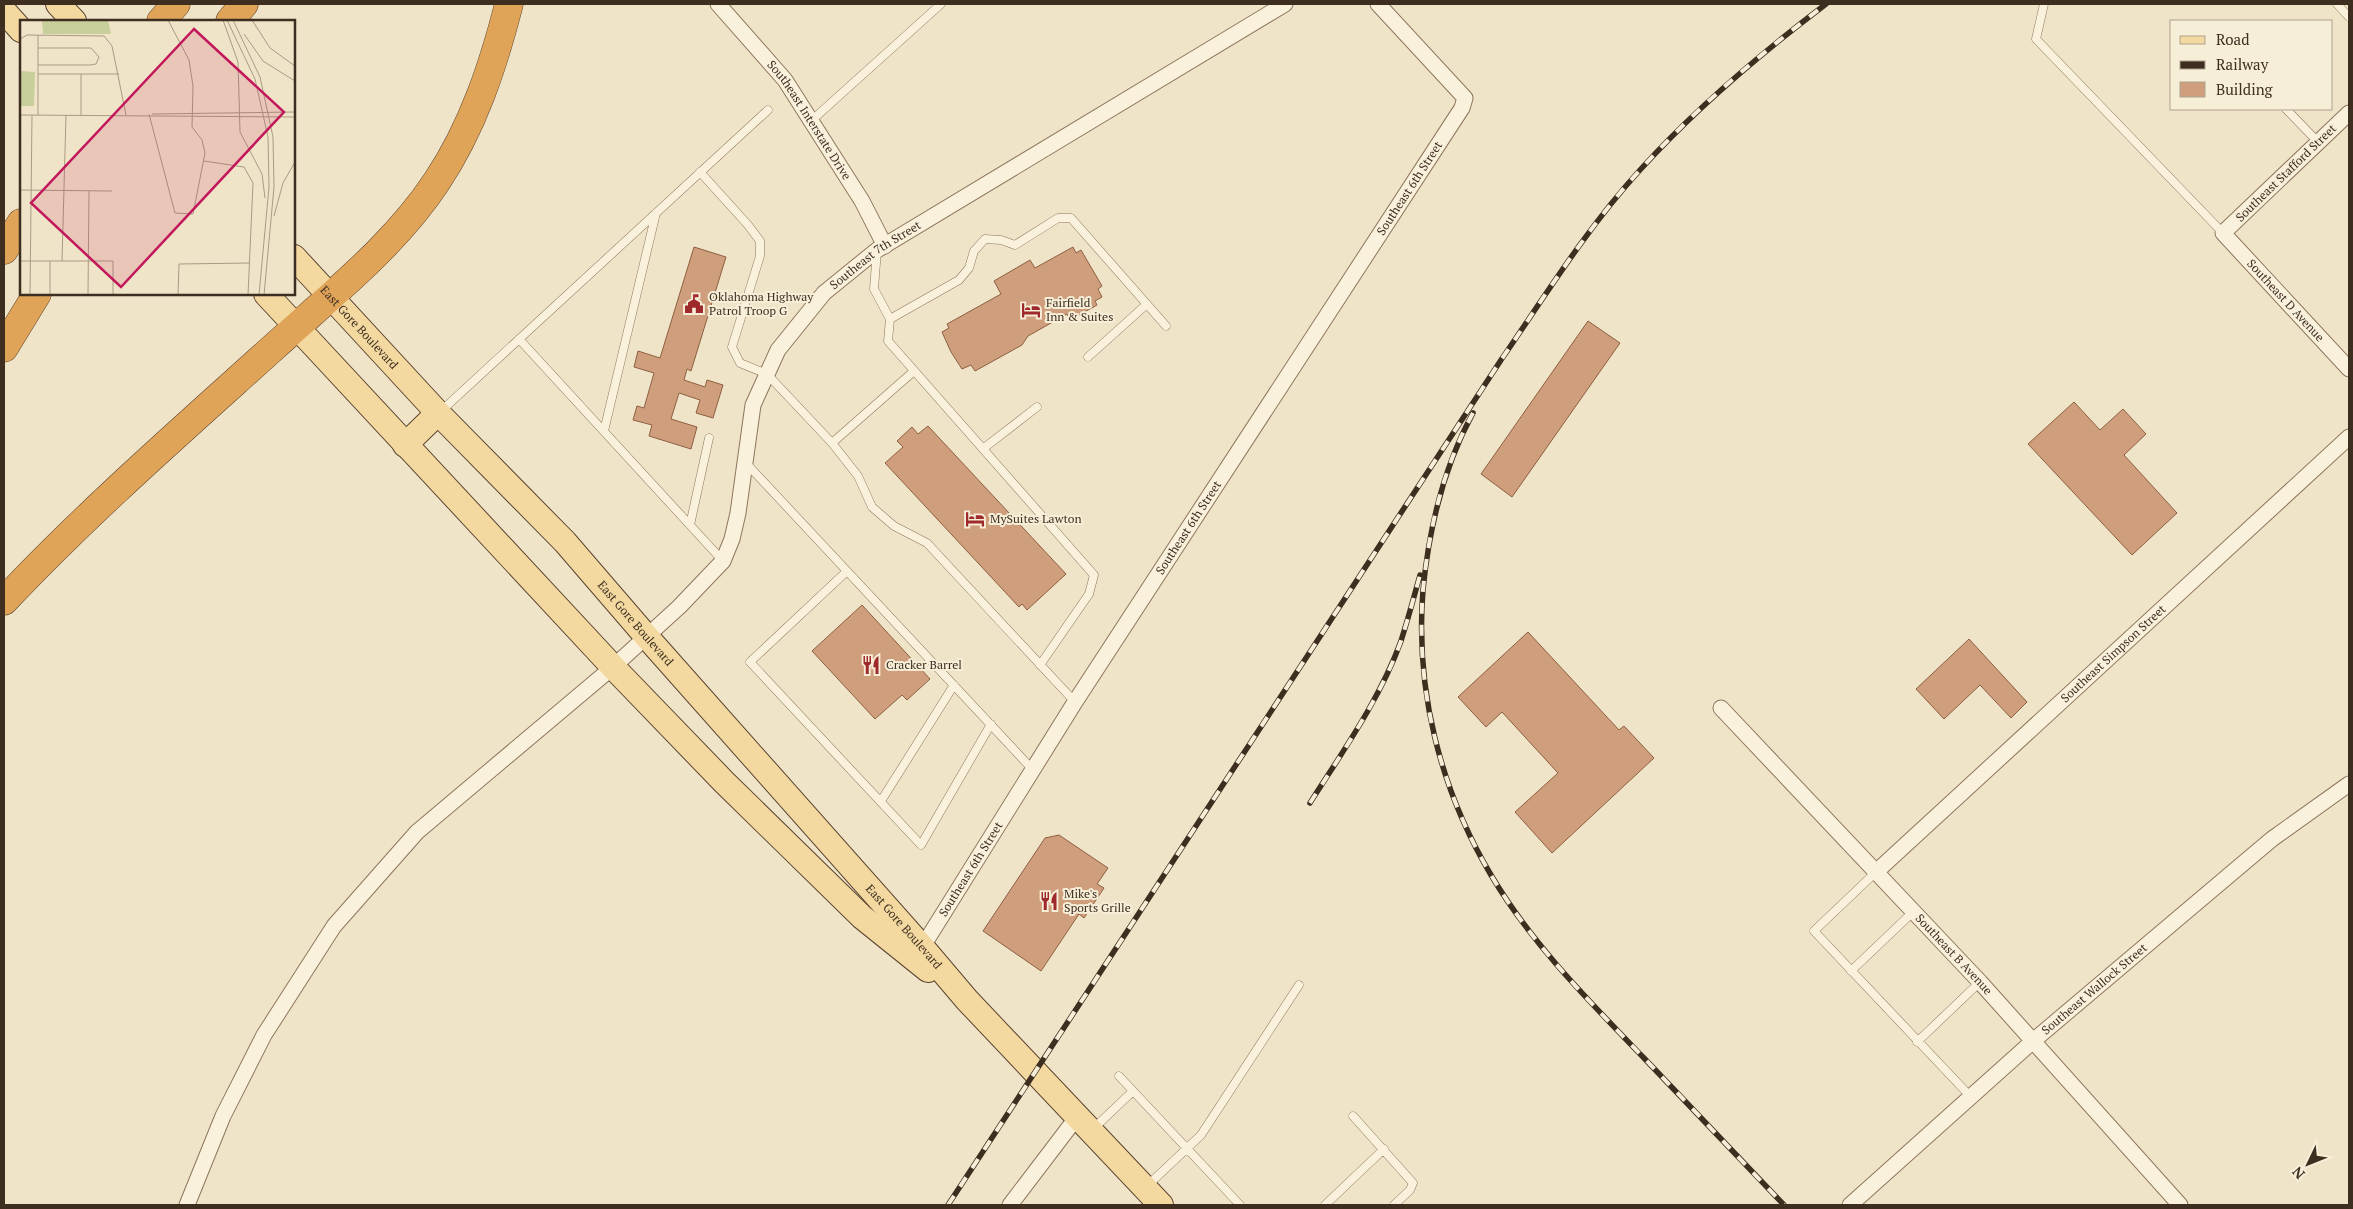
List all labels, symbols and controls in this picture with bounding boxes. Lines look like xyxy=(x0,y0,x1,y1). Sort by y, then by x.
inset map xyxy=(20,20,295,295)
legend xyxy=(2170,20,2333,110)
text: Road xyxy=(2216,29,2249,49)
text: Railway xyxy=(2216,54,2269,74)
street label: Southeast Interstate Drive xyxy=(764,57,855,182)
text: Building xyxy=(2216,79,2274,99)
street label: Southeast Stafford Street xyxy=(2232,120,2339,225)
street label: Southeast 6th Street xyxy=(1373,138,1446,238)
street label: Southeast 7th Street xyxy=(827,217,924,292)
street label: Southeast D Avenue xyxy=(2244,256,2328,344)
street label: East Gore Boulevard xyxy=(317,282,402,372)
place label: Oklahoma Highway Patrol Troop G xyxy=(709,289,814,318)
public building icon: Oklahoma Highway Patrol Troop G xyxy=(683,293,705,315)
place label: Fairfield Inn & Suites xyxy=(1046,295,1113,324)
hotel icon: Fairfield Inn & Suites xyxy=(1020,299,1042,321)
street label: Southeast 6th Street xyxy=(1152,477,1225,577)
hotel icon: MySuites Lawton xyxy=(964,508,986,530)
place label: MySuites Lawton xyxy=(990,511,1082,526)
street label: East Gore Boulevard xyxy=(595,577,677,669)
street label: Southeast Simpson Street xyxy=(2057,601,2169,705)
restaurant icon: Cracker Barrel xyxy=(860,654,882,676)
place label: Cracker Barrel xyxy=(886,657,962,672)
street label: Southeast 6th Street xyxy=(935,818,1006,919)
street label: East Gore Boulevard xyxy=(863,881,946,972)
place label: Mike's Sports Grille xyxy=(1064,886,1131,915)
restaurant icon: Mike's Sports Grille xyxy=(1038,890,1060,912)
street label: Southeast B Avenue xyxy=(1913,910,1996,998)
street label: Southeast Wallock Street xyxy=(2038,940,2150,1038)
north arrow xyxy=(2283,1139,2333,1189)
text: N xyxy=(2287,1163,2309,1184)

